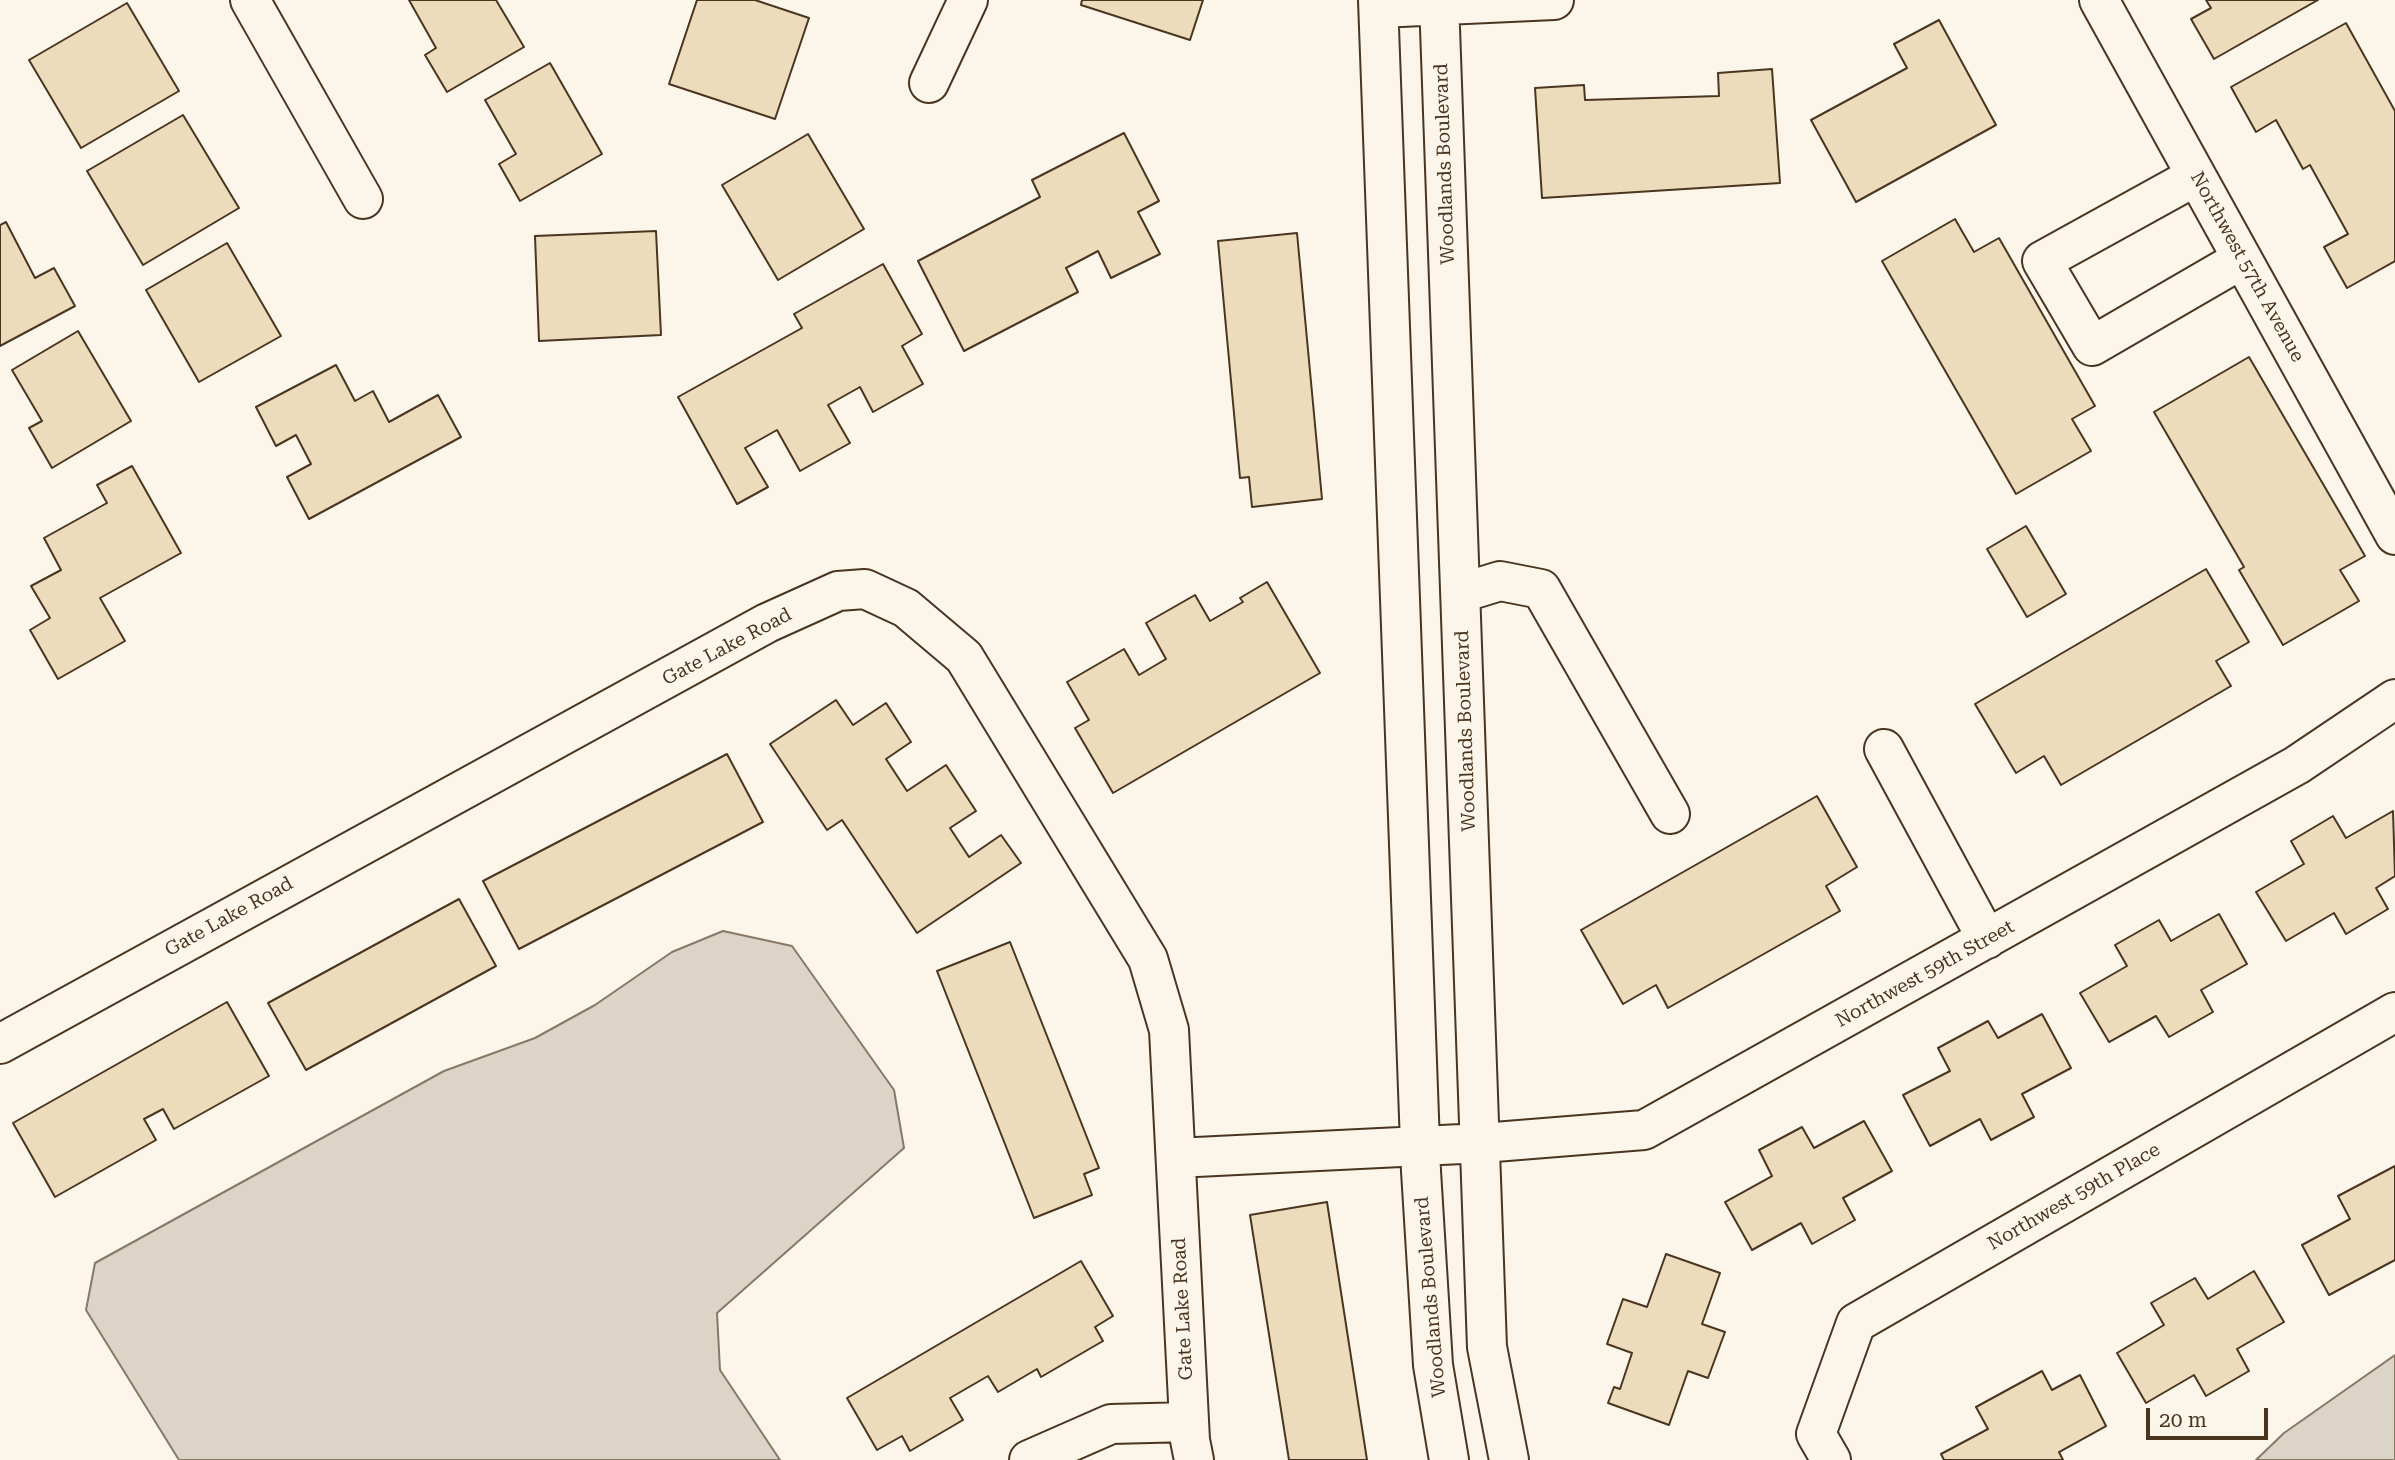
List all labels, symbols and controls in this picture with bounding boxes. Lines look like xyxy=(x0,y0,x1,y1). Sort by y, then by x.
street label: Woodlands Boulevard xyxy=(1430,63,1460,265)
street label: Northwest 57th Avenue xyxy=(2185,168,2309,366)
street label: Gate Lake Road xyxy=(659,603,795,691)
street label: Woodlands Boulevard xyxy=(1451,630,1481,832)
street label: Gate Lake Road xyxy=(161,872,297,962)
street label: Northwest 59th Street xyxy=(1832,915,2018,1033)
street label: Northwest 59th Place xyxy=(1984,1138,2164,1256)
street label: Woodlands Boulevard xyxy=(1411,1196,1451,1398)
street label: Gate Lake Road xyxy=(1168,1237,1198,1381)
scale bar xyxy=(2150,1394,2272,1438)
text: 20 m xyxy=(2159,1408,2207,1432)

